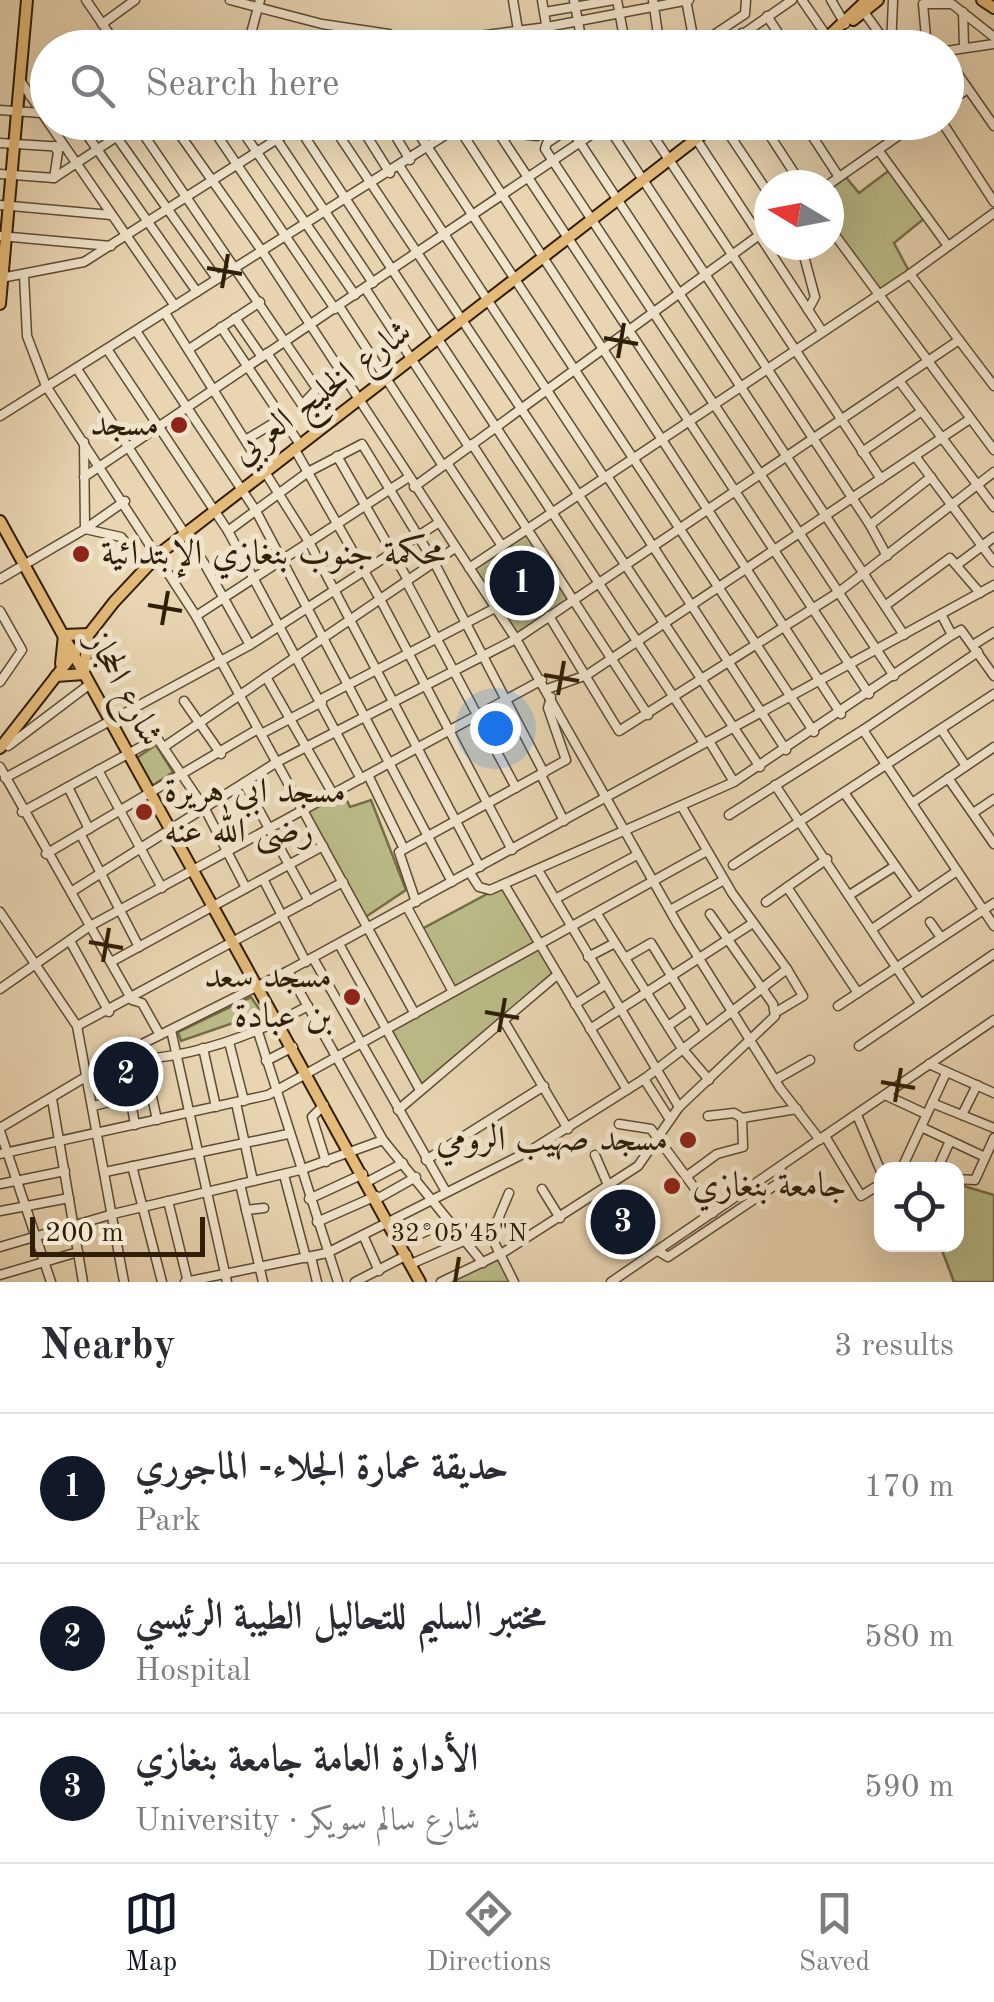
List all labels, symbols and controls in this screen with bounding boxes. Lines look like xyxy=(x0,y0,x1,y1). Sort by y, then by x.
search box xyxy=(30,30,964,140)
icon: search xyxy=(65,58,120,113)
text: Search here xyxy=(145,66,340,104)
north arrow xyxy=(754,170,844,260)
street label: شارع الخليج العربي xyxy=(226,314,425,480)
place label: مسجد xyxy=(90,408,159,443)
marker: مسجد xyxy=(168,414,190,436)
place label: محكمة جنوب بنغازي الإبتدائية xyxy=(101,534,445,580)
marker: محكمة جنوب بنغازي الإبتدائية xyxy=(70,543,92,565)
pin: 1 xyxy=(490,546,554,620)
street label: شارع الحجاز xyxy=(70,624,168,756)
your location xyxy=(470,703,521,754)
place label: مسجد ابي هريرة رضى الله عنه xyxy=(164,775,346,855)
marker: مسجد ابي هريرة رضى الله عنه xyxy=(133,801,155,823)
place label: مسجد سعد بن عبادة xyxy=(204,960,332,1036)
marker: مسجد سعد بن عبادة xyxy=(341,986,363,1008)
pin: 2 xyxy=(94,1036,158,1112)
place label: مسجد صهيب الرومي xyxy=(436,1122,668,1167)
marker: مسجد صهيب الرومي xyxy=(677,1129,699,1151)
map controls xyxy=(874,1162,964,1252)
button: locate xyxy=(874,1162,964,1252)
place label: جامعة بنغازي xyxy=(692,1169,847,1212)
marker: جامعة بنغازي xyxy=(661,1175,683,1197)
pin: 3 xyxy=(590,1184,656,1260)
scale bar xyxy=(30,1212,205,1256)
text: 200 m xyxy=(45,1220,124,1248)
text: 32°05'45"N xyxy=(391,1222,527,1247)
text: Nearby xyxy=(40,1326,176,1368)
text: 3 results xyxy=(834,1331,954,1363)
text: حديقة عمارة الجلاء- الماجوري xyxy=(135,1449,508,1487)
text: 1 xyxy=(63,1472,82,1504)
text: 170 m xyxy=(864,1472,954,1504)
text: Park xyxy=(135,1506,201,1538)
text: مختبر السليم للتحاليل الطيبة الرئيسي xyxy=(135,1599,546,1637)
text: 2 xyxy=(63,1622,82,1654)
text: 580 m xyxy=(864,1622,954,1654)
text: Hospital xyxy=(135,1656,251,1688)
text: الأدارة العامة جامعة بنغازي xyxy=(135,1741,478,1779)
text: 3 xyxy=(63,1772,82,1804)
text: 590 m xyxy=(864,1772,954,1804)
text: University · شارع سالم سويكر xyxy=(135,1806,480,1838)
tab: Map xyxy=(124,1886,179,1981)
tab: Directions xyxy=(427,1886,551,1981)
tab: Saved xyxy=(799,1886,870,1981)

